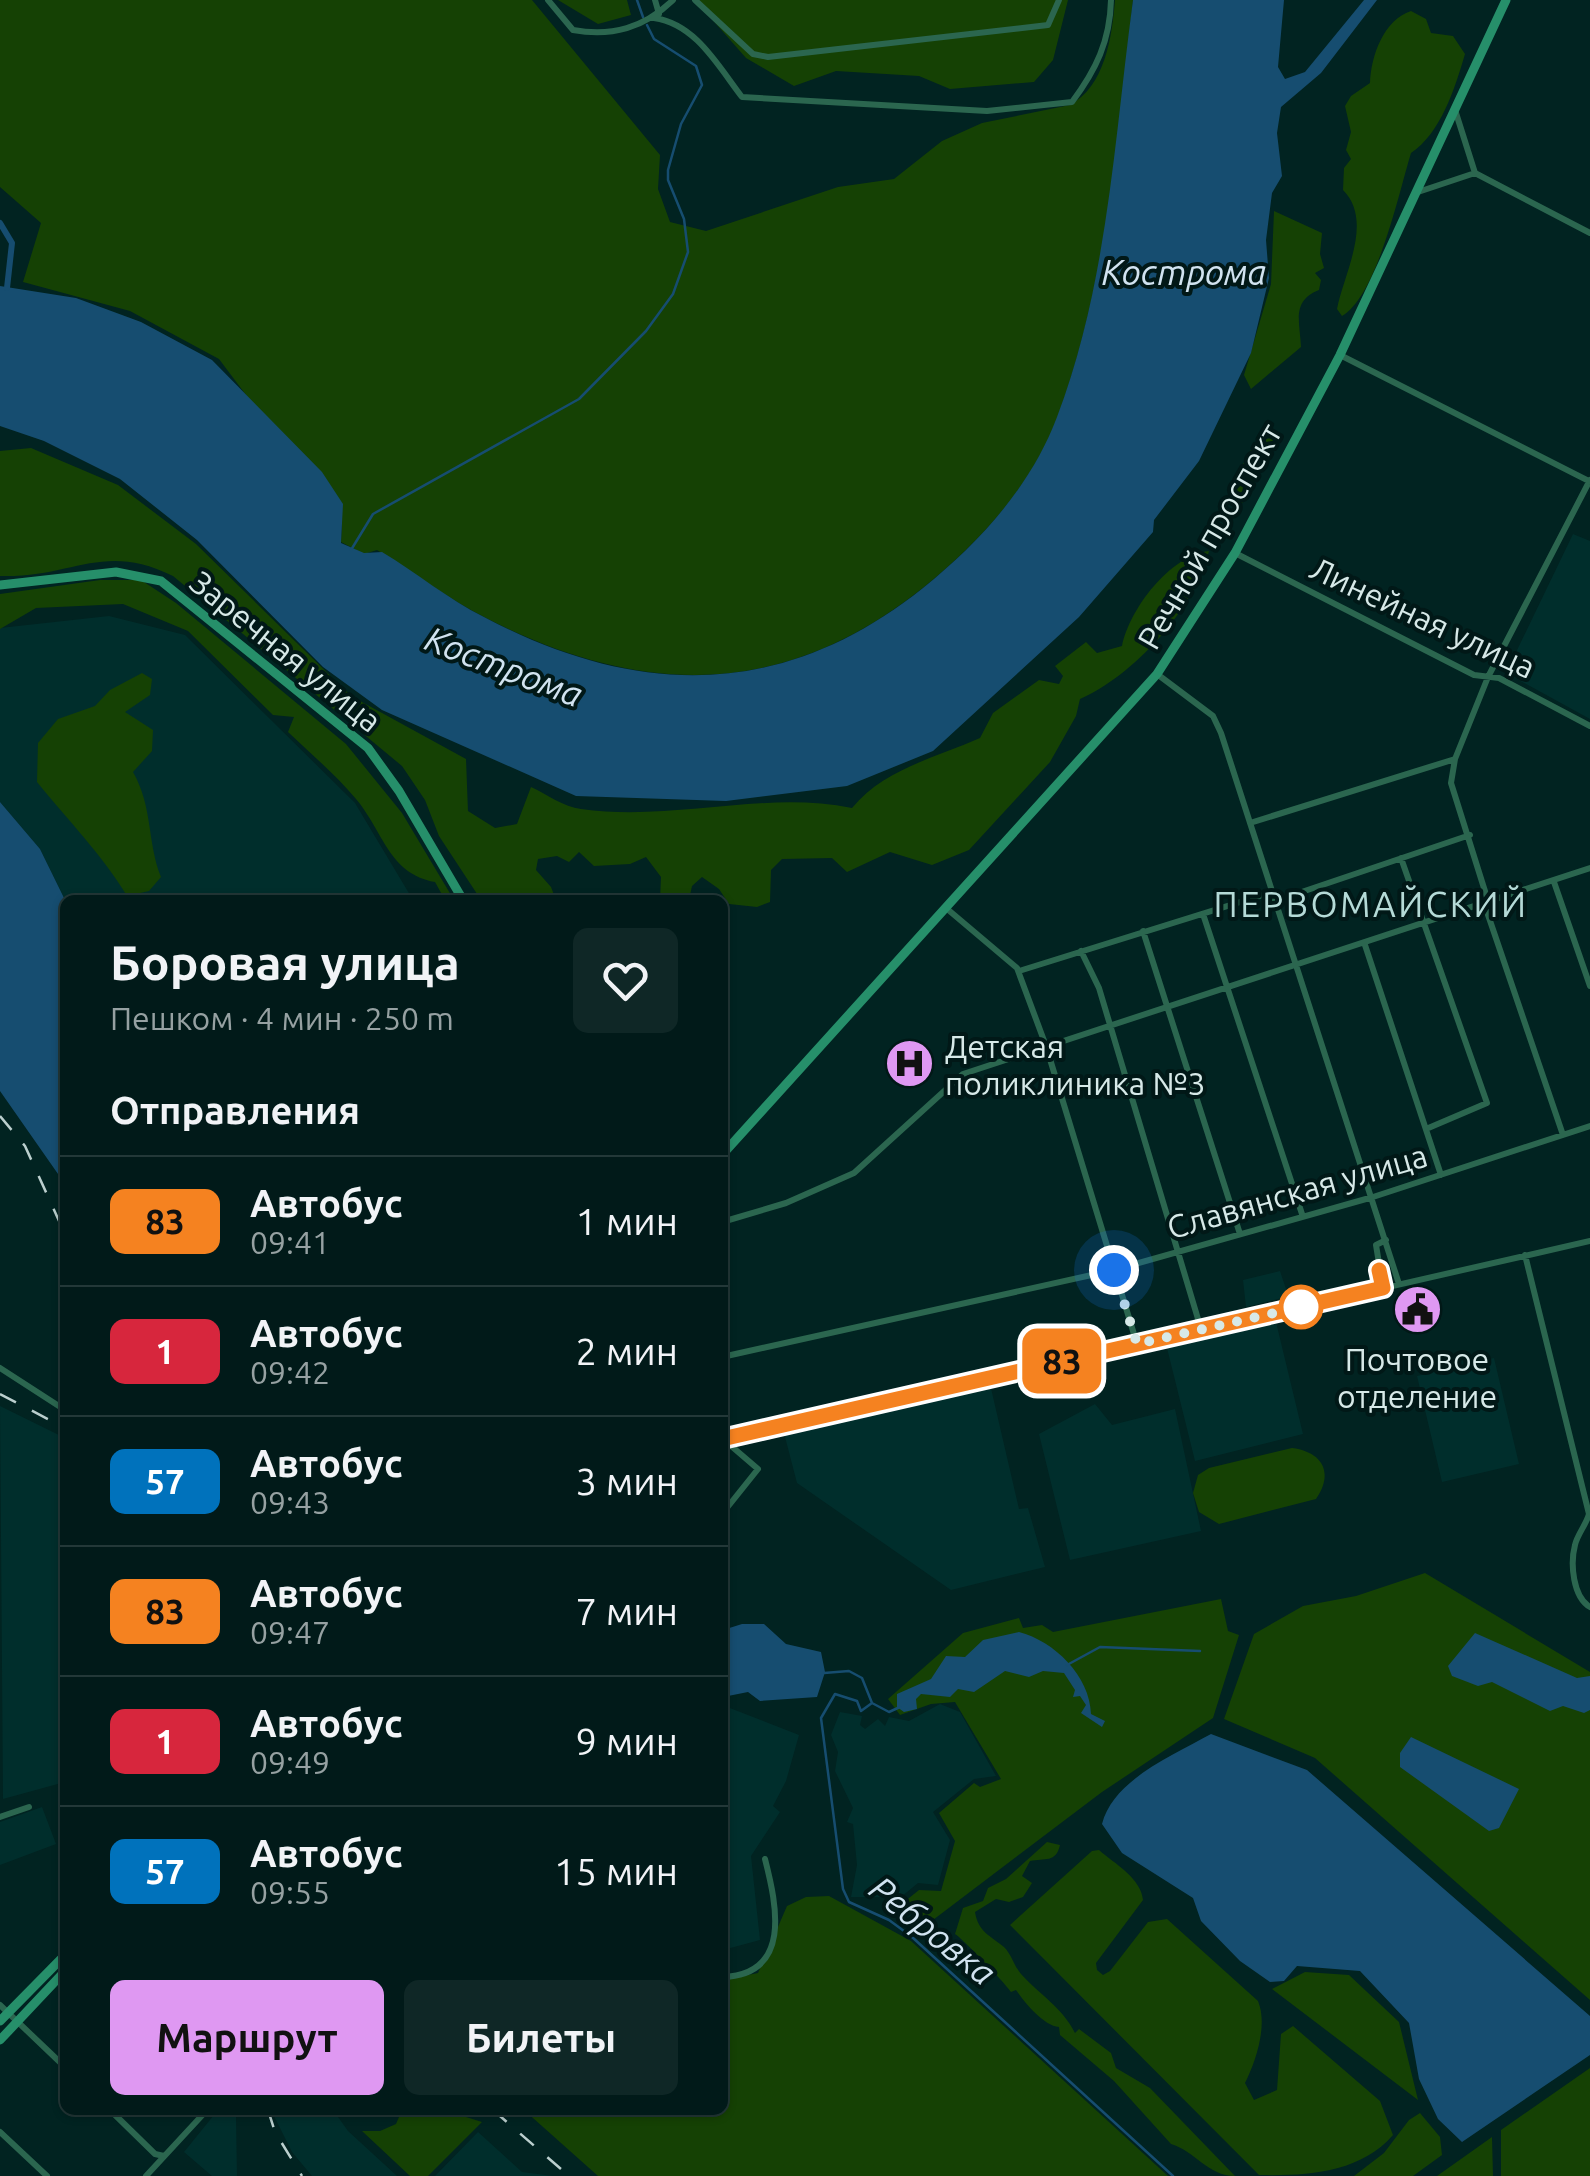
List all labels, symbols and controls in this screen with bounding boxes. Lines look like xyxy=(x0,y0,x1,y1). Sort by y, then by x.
water label: Кострома xyxy=(1102,252,1266,292)
street label: Речной проспект xyxy=(1130,417,1288,655)
street label: Линейная улица xyxy=(1305,549,1541,685)
street label: Заречная улица xyxy=(183,563,389,739)
water label: Кострома xyxy=(420,618,588,714)
district label: ПЕРВОМАЙСКИЙ xyxy=(1213,884,1529,924)
button: heart xyxy=(573,928,678,1033)
text: Боровая улица xyxy=(110,935,460,989)
text: Пешком · 4 мин · 250 m xyxy=(110,1000,454,1036)
place label: Детская поликлиника №3 xyxy=(945,1028,1206,1101)
hospital icon: Детская поликлиника №3 xyxy=(884,1038,936,1090)
text: Отправления xyxy=(110,1089,360,1131)
street label: Славянская улица xyxy=(1163,1137,1431,1245)
text: Автобус xyxy=(250,1182,403,1224)
text: 1 мин xyxy=(576,1200,678,1242)
text: 83 xyxy=(145,1201,185,1241)
text: 09:41 xyxy=(250,1224,330,1260)
your location xyxy=(1089,1245,1139,1295)
public building icon: Почтовое отделение xyxy=(1391,1283,1443,1335)
unlabelled marker xyxy=(1280,1286,1322,1328)
text: Автобус xyxy=(250,1312,403,1354)
line badge: 83 xyxy=(1017,1328,1107,1394)
text: 2 мин xyxy=(576,1330,678,1372)
text: 1 xyxy=(155,1331,175,1371)
text: 83 xyxy=(1042,1341,1082,1381)
place label: Почтовое отделение xyxy=(1337,1341,1497,1414)
text: 09:42 xyxy=(250,1354,330,1390)
text: Автобус xyxy=(250,1442,403,1484)
text: 3 мин xyxy=(576,1460,678,1502)
text: 57 xyxy=(145,1461,185,1501)
text: 09:43 xyxy=(250,1484,330,1520)
text: Автобус xyxy=(250,1572,403,1614)
text: 7 мин xyxy=(576,1590,678,1632)
text: 83 xyxy=(145,1591,185,1631)
text: 09:47 xyxy=(250,1614,330,1650)
text: Автобус xyxy=(250,1702,403,1744)
text: 9 мин xyxy=(576,1720,678,1762)
text: 1 xyxy=(155,1721,175,1761)
text: 09:49 xyxy=(250,1744,330,1780)
text: Автобус xyxy=(250,1832,403,1874)
text: 15 мин xyxy=(554,1850,678,1892)
text: 57 xyxy=(145,1851,185,1891)
water label: Ребровка xyxy=(862,1867,1004,1993)
text: 09:55 xyxy=(250,1874,330,1910)
button: Маршрут xyxy=(110,1980,384,2095)
button: Билеты xyxy=(404,1980,678,2095)

